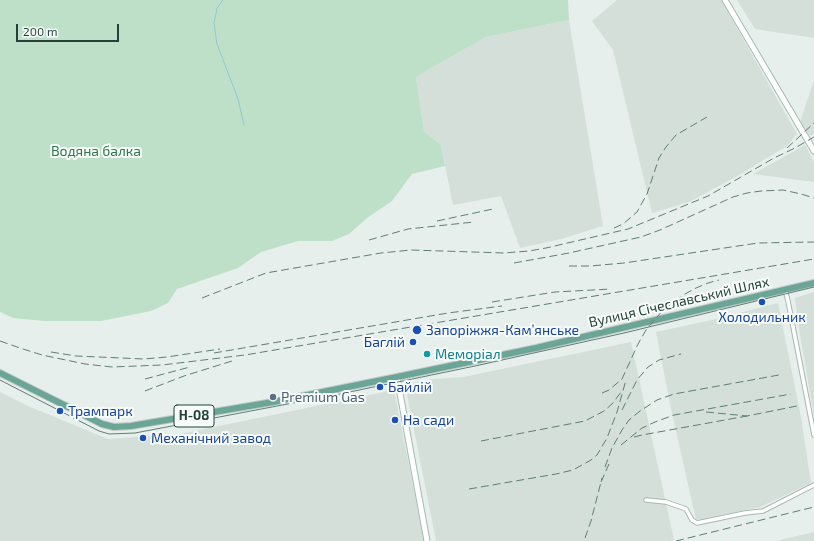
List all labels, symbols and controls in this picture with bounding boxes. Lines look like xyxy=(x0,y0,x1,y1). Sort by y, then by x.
scale bar xyxy=(18,16,121,42)
text: 200 m xyxy=(23,24,57,38)
park label: Водяна балка xyxy=(51,143,141,159)
street label: Вулиця Січеславський Шлях xyxy=(587,273,771,331)
marker: Холодильник xyxy=(757,297,767,307)
place label: Холодильник xyxy=(718,309,806,325)
place label: Запоріжжя-Кам’янське xyxy=(426,322,579,338)
marker: Запоріжжя-Кам’янське xyxy=(411,324,423,336)
place label: Баглій xyxy=(364,334,405,350)
marker: Баглій xyxy=(408,337,418,347)
place label: Меморіал xyxy=(435,346,501,362)
marker: Меморіал xyxy=(422,349,432,359)
place label: Байлій xyxy=(388,379,432,395)
marker: Байлій xyxy=(375,382,385,392)
place label: Premium Gas xyxy=(281,389,365,405)
marker: Premium Gas xyxy=(268,392,278,402)
place label: Трампарк xyxy=(68,403,133,419)
road number: Н-08 xyxy=(174,405,214,427)
marker: Трампарк xyxy=(55,406,65,416)
place label: На сади xyxy=(403,412,454,428)
marker: На сади xyxy=(390,415,400,425)
place label: Механічний завод xyxy=(151,430,271,446)
marker: Механічний завод xyxy=(138,433,148,443)

